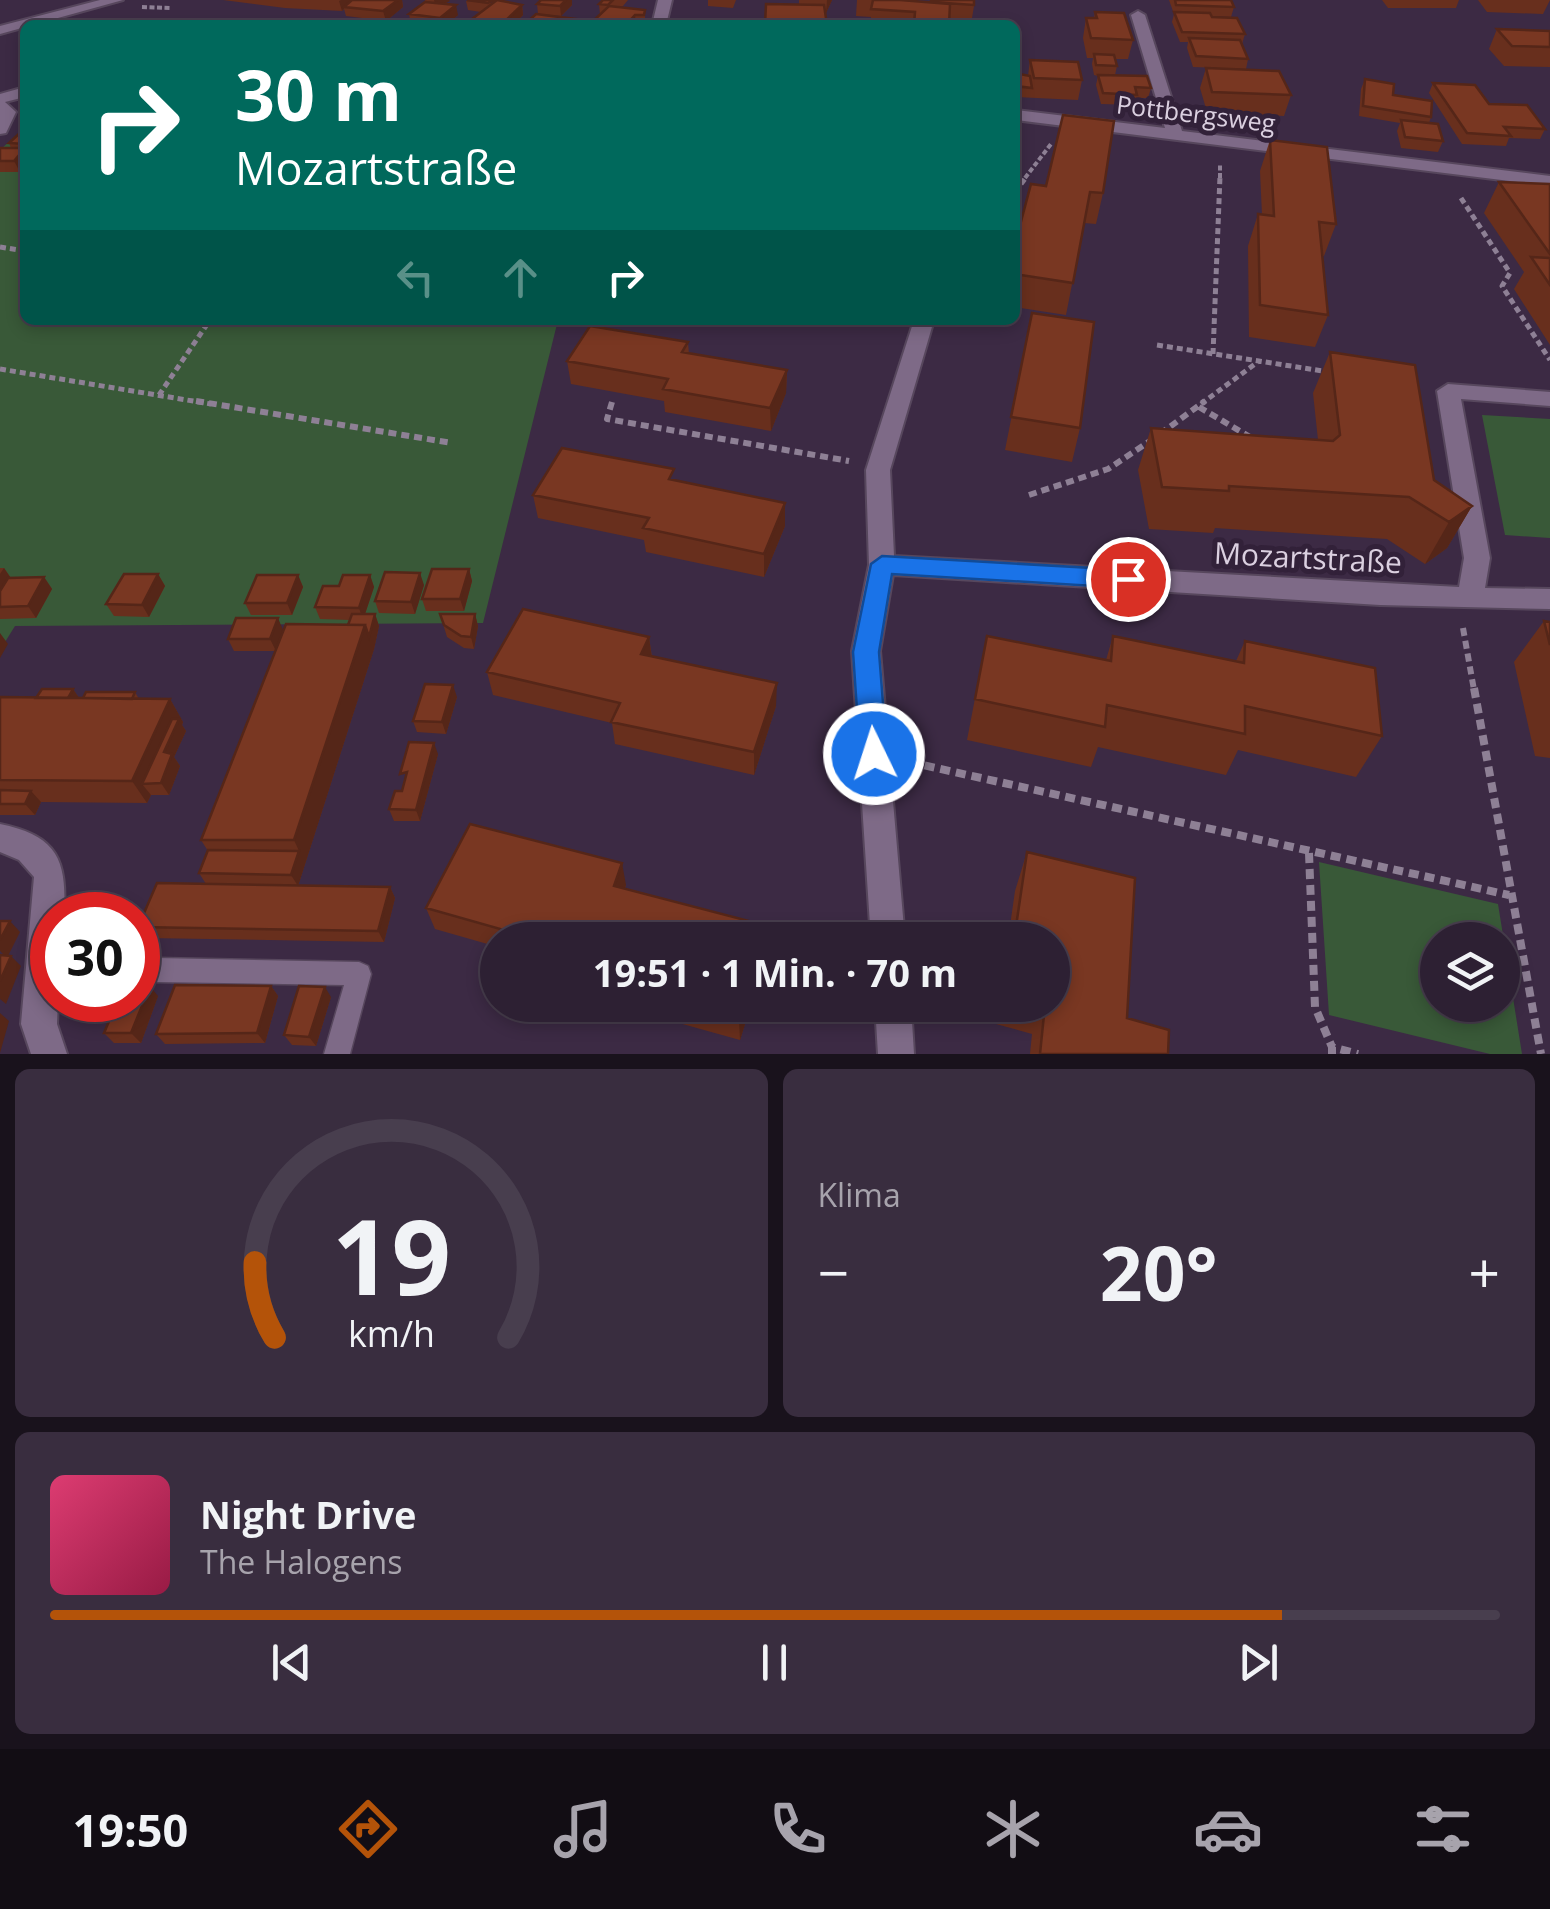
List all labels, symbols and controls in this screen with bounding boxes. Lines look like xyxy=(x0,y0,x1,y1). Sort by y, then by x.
text: 30 m xyxy=(235,46,402,142)
icon: right xyxy=(70,60,200,190)
street label: Pottbergsweg xyxy=(1115,86,1278,140)
text: Mozartstraße xyxy=(235,137,517,198)
icon: left xyxy=(388,250,443,305)
icon: ahead xyxy=(493,250,548,305)
icon: right xyxy=(598,250,653,305)
street label: Mozartstraße xyxy=(1213,532,1403,582)
pin xyxy=(1086,537,1171,622)
icon: arrive xyxy=(1101,552,1156,607)
position arrow xyxy=(822,702,926,806)
speed limit sign: 30 xyxy=(30,892,160,1022)
map controls xyxy=(1420,922,1520,1022)
button: layers xyxy=(1420,922,1520,1022)
text: 19:51 · 1 Min. · 70 m xyxy=(593,946,957,998)
text: Klima xyxy=(818,1173,901,1216)
text: 19 xyxy=(332,1184,451,1325)
text: 20° xyxy=(1100,1221,1218,1323)
text: − xyxy=(818,1234,849,1309)
text: + xyxy=(1469,1234,1500,1309)
text: km/h xyxy=(348,1309,435,1357)
text: Night Drive xyxy=(200,1488,416,1540)
text: The Halogens xyxy=(200,1540,402,1583)
icon: previous xyxy=(264,1635,319,1690)
icon: pause xyxy=(747,1635,802,1690)
icon: next xyxy=(1231,1635,1286,1690)
icon: directions xyxy=(333,1794,403,1864)
icon: music xyxy=(548,1794,618,1864)
icon: phone xyxy=(763,1794,833,1864)
icon: climate xyxy=(978,1794,1048,1864)
icon: car xyxy=(1193,1794,1263,1864)
icon: filters xyxy=(1408,1794,1478,1864)
text: 19:50 xyxy=(72,1799,188,1860)

